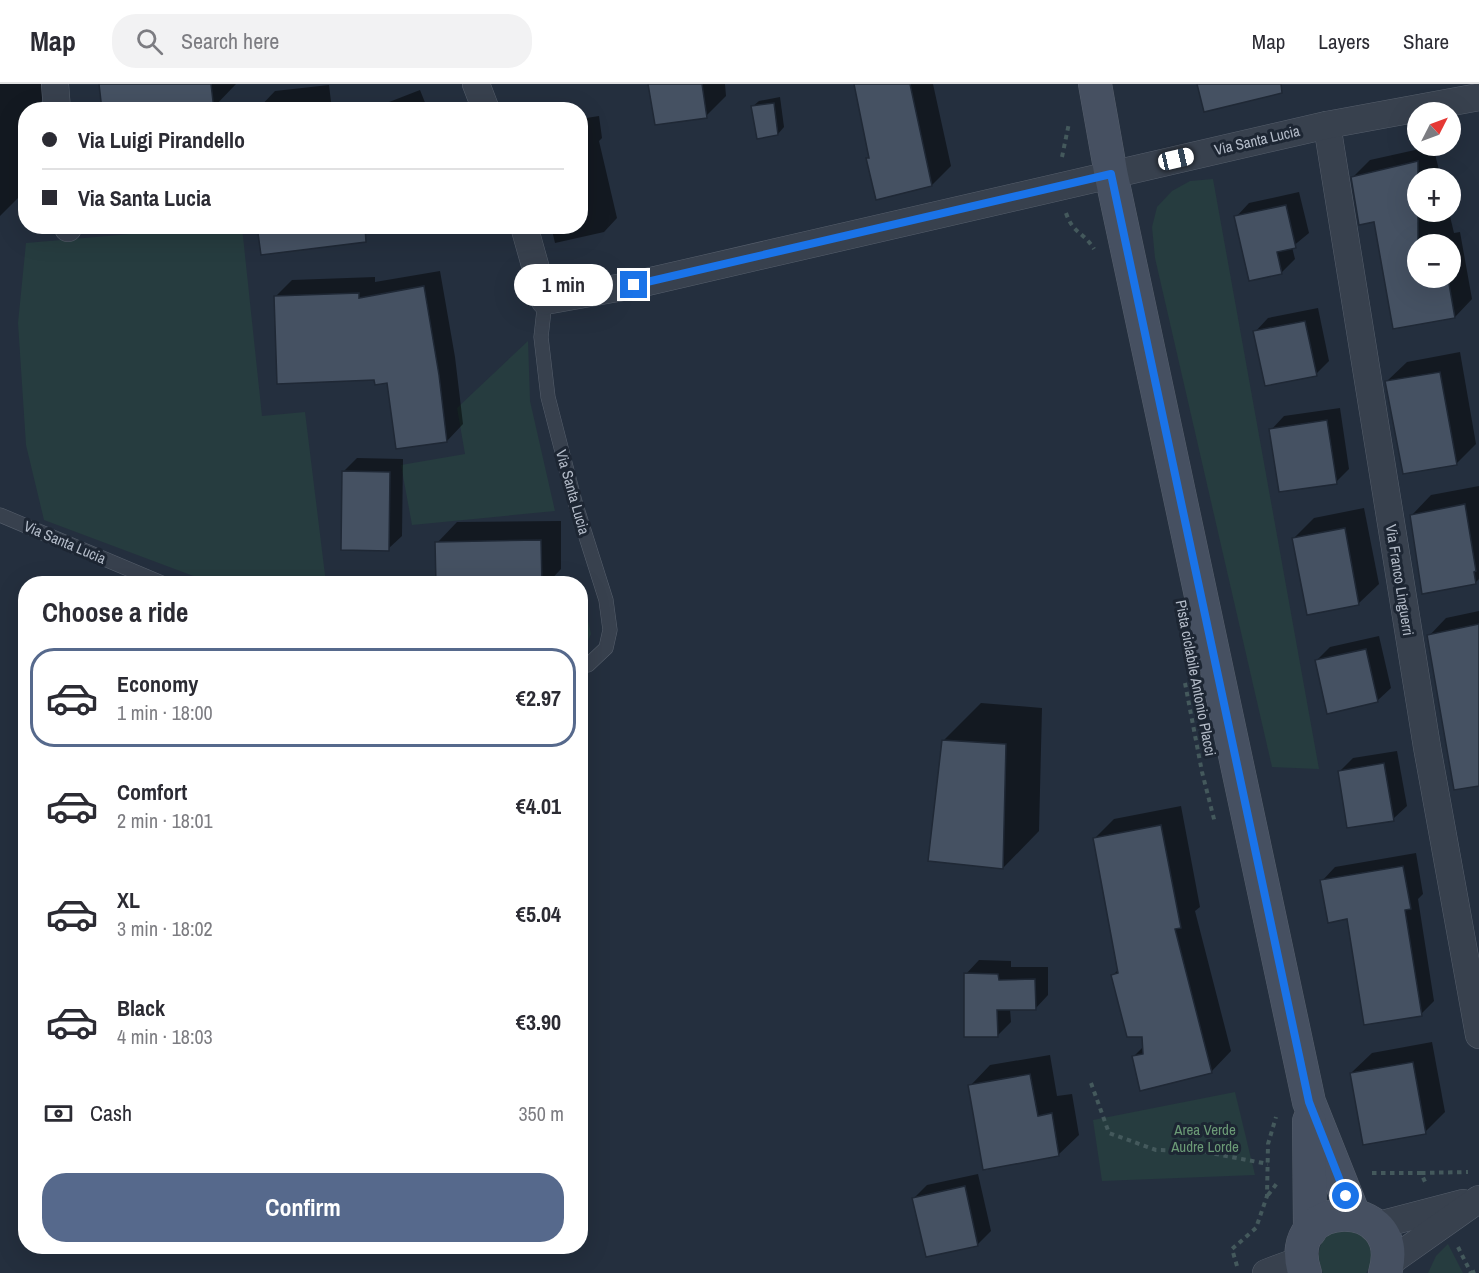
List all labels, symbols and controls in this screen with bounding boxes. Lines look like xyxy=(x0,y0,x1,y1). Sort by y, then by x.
search box xyxy=(112,14,532,68)
text: Map xyxy=(30,22,76,60)
icon: search xyxy=(133,25,166,58)
text: Search here xyxy=(181,26,279,56)
text: Map xyxy=(1252,27,1285,56)
text: Layers xyxy=(1318,27,1370,56)
text: Share xyxy=(1403,27,1449,56)
north arrow xyxy=(1407,102,1461,156)
map controls xyxy=(1407,102,1461,288)
street label: Via Santa Lucia xyxy=(1212,120,1302,160)
text: Via Luigi Pirandello xyxy=(78,125,245,155)
car xyxy=(1156,146,1196,172)
button: + xyxy=(1407,168,1461,222)
text: Via Santa Lucia xyxy=(78,183,211,213)
button: − xyxy=(1407,234,1461,288)
callout: 1 min xyxy=(514,264,613,306)
text: 1 min xyxy=(542,271,585,298)
route end xyxy=(620,271,647,298)
street label: Via Santa Lucia xyxy=(551,447,595,537)
street label: Via Santa Lucia xyxy=(21,515,109,569)
street label: Via Franco Linguerri xyxy=(1381,523,1419,637)
text: Choose a ride xyxy=(42,594,188,630)
street label: Pista ciclabile Antonio Placci xyxy=(1171,598,1221,758)
text: Economy xyxy=(117,669,198,699)
icon: car xyxy=(45,671,99,725)
text: €2.97 xyxy=(516,683,561,713)
text: 1 min · 18:00 xyxy=(117,699,213,726)
text: Comfort xyxy=(117,777,187,807)
icon: car xyxy=(45,779,99,833)
text: €4.01 xyxy=(516,791,561,821)
text: 2 min · 18:01 xyxy=(117,807,213,834)
text: XL xyxy=(117,885,140,915)
icon: car xyxy=(45,887,99,941)
text: €5.04 xyxy=(516,899,561,929)
text: 3 min · 18:02 xyxy=(117,915,213,942)
text: Black xyxy=(117,993,165,1023)
icon: car xyxy=(45,995,99,1049)
text: €3.90 xyxy=(516,1007,561,1037)
text: 4 min · 18:03 xyxy=(117,1023,213,1050)
icon: cash xyxy=(42,1097,75,1130)
text: Cash xyxy=(90,1098,132,1128)
text: 350 m xyxy=(518,1100,564,1127)
park label: Area Verde Audre Lorde xyxy=(1170,1119,1239,1157)
button: Confirm xyxy=(42,1173,564,1242)
route start xyxy=(1332,1182,1359,1209)

